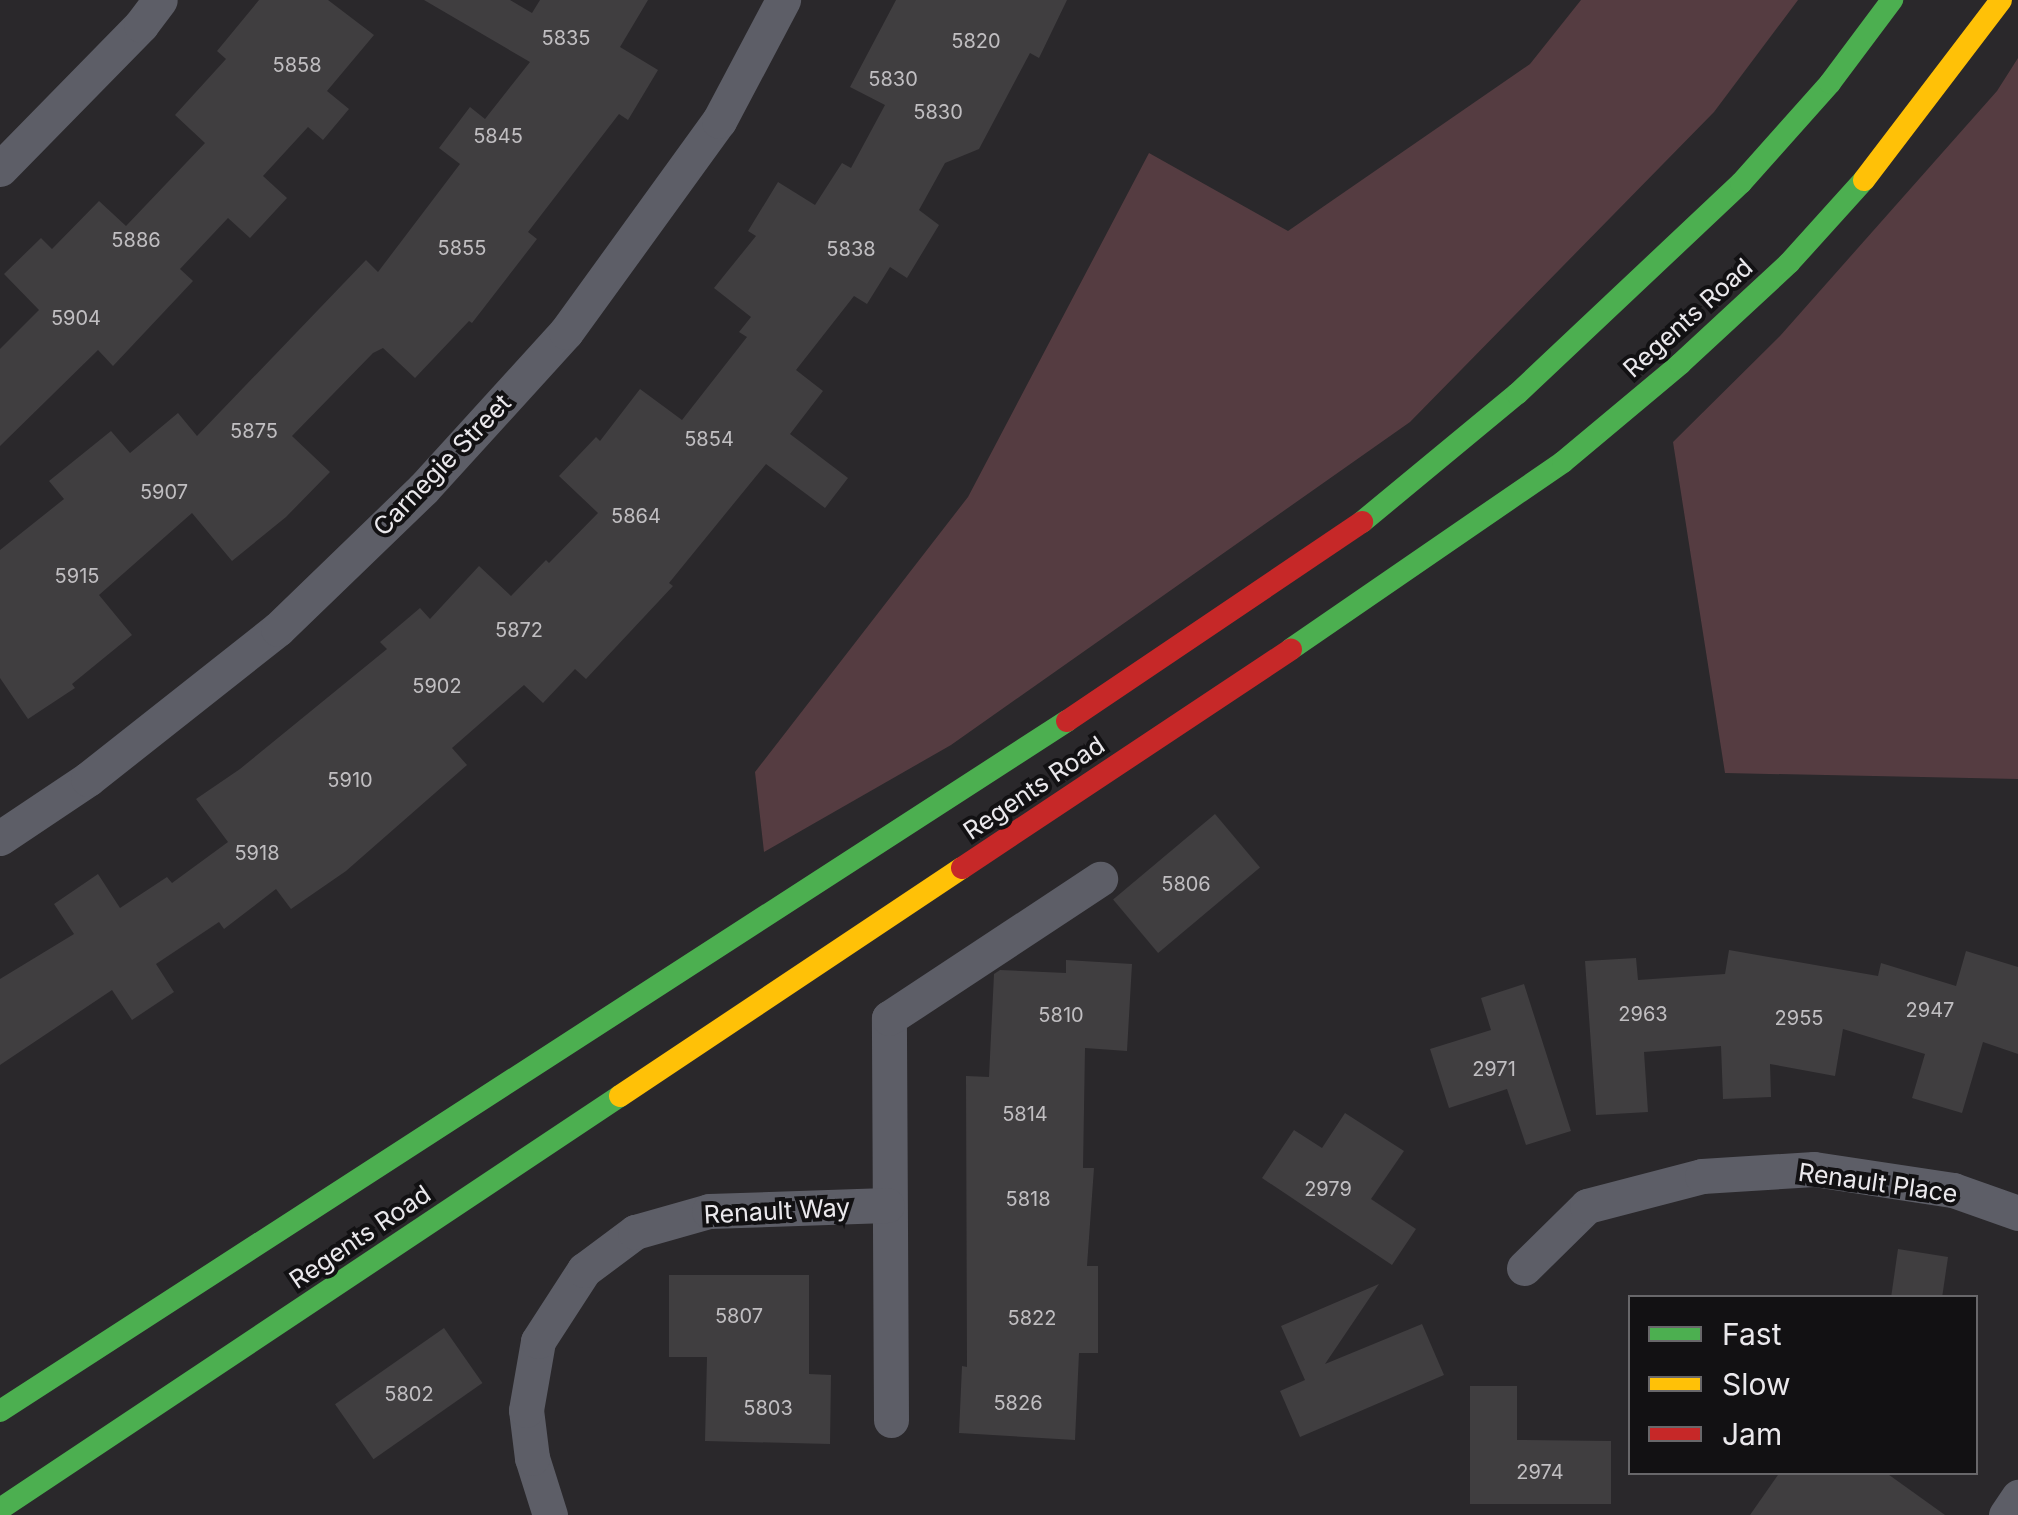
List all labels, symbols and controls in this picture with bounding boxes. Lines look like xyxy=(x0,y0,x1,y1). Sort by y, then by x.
house number: 5835 xyxy=(541,26,591,50)
house number: 5820 xyxy=(951,29,1001,53)
house number: 5858 xyxy=(272,53,322,77)
house number: 5830 xyxy=(868,67,918,91)
house number: 5830 xyxy=(913,100,963,124)
house number: 5845 xyxy=(473,124,523,148)
house number: 5886 xyxy=(111,228,161,252)
house number: 5855 xyxy=(438,236,486,260)
house number: 5838 xyxy=(826,237,876,261)
street label: Regents Road xyxy=(1617,252,1759,384)
house number: 5904 xyxy=(51,306,101,330)
street label: Carnegie Street xyxy=(367,388,517,542)
house number: 5875 xyxy=(230,419,278,443)
house number: 5854 xyxy=(684,427,734,451)
house number: 5907 xyxy=(140,480,188,504)
house number: 5864 xyxy=(611,504,661,528)
house number: 5915 xyxy=(55,564,99,588)
house number: 5872 xyxy=(495,618,543,642)
house number: 5902 xyxy=(412,674,462,698)
street label: Regents Road xyxy=(958,730,1110,846)
house number: 5910 xyxy=(327,768,373,792)
house number: 5918 xyxy=(234,841,280,865)
house number: 5806 xyxy=(1161,872,1211,896)
house number: 2947 xyxy=(1906,998,1954,1022)
house number: 2963 xyxy=(1618,1002,1668,1026)
house number: 5810 xyxy=(1038,1003,1084,1027)
house number: 2955 xyxy=(1775,1006,1823,1030)
house number: 2971 xyxy=(1472,1057,1516,1081)
house number: 5814 xyxy=(1002,1102,1048,1126)
street label: Renault Place xyxy=(1796,1157,1960,1209)
house number: 2979 xyxy=(1304,1177,1352,1201)
street label: Regents Road xyxy=(284,1179,436,1295)
house number: 5818 xyxy=(1005,1187,1051,1211)
street label: Renault Way xyxy=(703,1192,851,1230)
legend xyxy=(1628,1295,1978,1475)
house number: 5807 xyxy=(715,1304,763,1328)
house number: 5822 xyxy=(1008,1306,1056,1330)
text: Fast xyxy=(1722,1316,1781,1352)
text: Slow xyxy=(1722,1366,1791,1402)
house number: 5802 xyxy=(384,1382,434,1406)
house number: 5826 xyxy=(993,1391,1043,1415)
house number: 5803 xyxy=(743,1396,793,1420)
text: Jam xyxy=(1722,1416,1782,1452)
house number: 2974 xyxy=(1516,1460,1564,1484)

